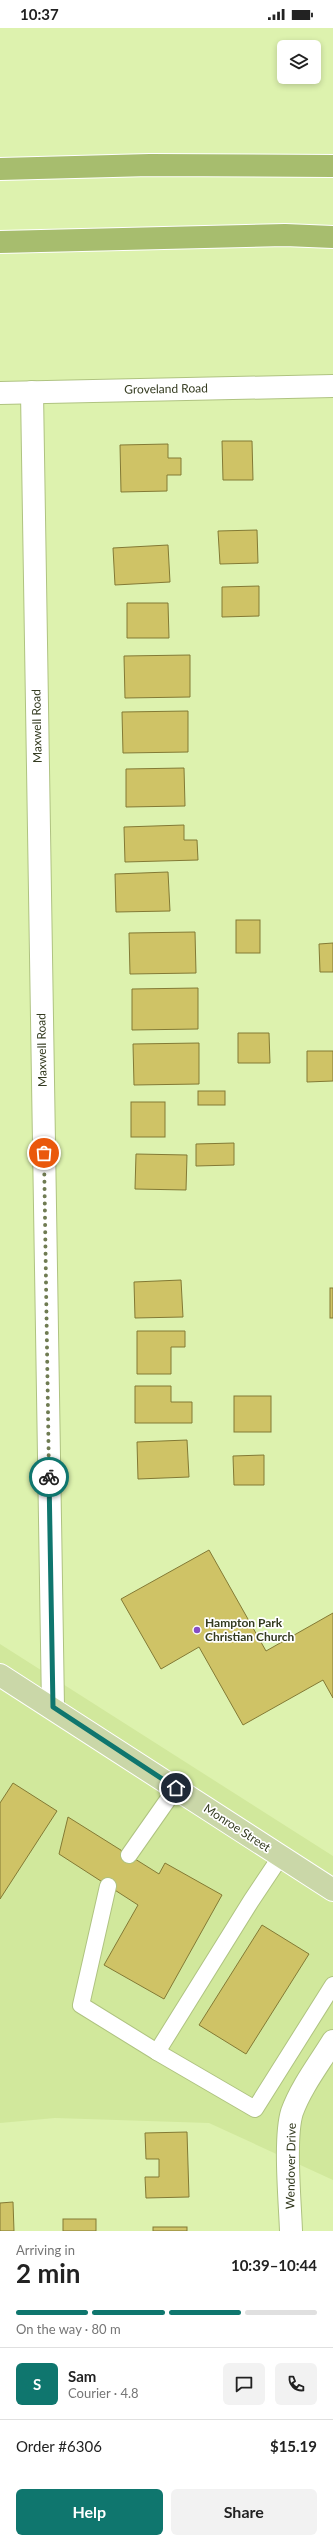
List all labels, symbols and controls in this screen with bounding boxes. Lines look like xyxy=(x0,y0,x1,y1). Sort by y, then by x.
text: 10:37 xyxy=(20,5,59,23)
map controls xyxy=(277,40,321,84)
button: layers xyxy=(277,40,321,84)
street label: Groveland Road xyxy=(124,380,208,397)
street label: Maxwell Road xyxy=(28,689,45,763)
street label: Maxwell Road xyxy=(33,1013,50,1087)
pin xyxy=(27,1136,61,1170)
icon: bag xyxy=(33,1142,55,1164)
courier xyxy=(29,1457,69,1497)
icon: bike xyxy=(38,1466,60,1488)
place label: Hampton Park Christian Church xyxy=(205,1615,295,1644)
marker: Hampton Park Christian Church xyxy=(192,1625,202,1635)
pin xyxy=(159,1771,193,1805)
icon: home xyxy=(165,1777,187,1799)
street label: Monroe Street xyxy=(201,1800,274,1855)
street label: Wendover Drive xyxy=(282,2123,299,2209)
text: Arriving in xyxy=(16,2242,75,2258)
text: 10:39–10:44 xyxy=(231,2256,317,2274)
text: 2 min xyxy=(16,2257,80,2289)
text: On the way · 80 m xyxy=(16,2321,121,2337)
button: chat xyxy=(223,2363,265,2405)
button: phone xyxy=(275,2363,317,2405)
text: Sam xyxy=(68,2367,96,2385)
text: S xyxy=(33,2375,41,2393)
text: Courier · 4.8 xyxy=(68,2385,139,2401)
text: Order #6306 xyxy=(16,2437,102,2455)
text: $15.19 xyxy=(270,2437,317,2455)
button: Help xyxy=(16,2489,163,2535)
button: Share xyxy=(171,2489,317,2535)

